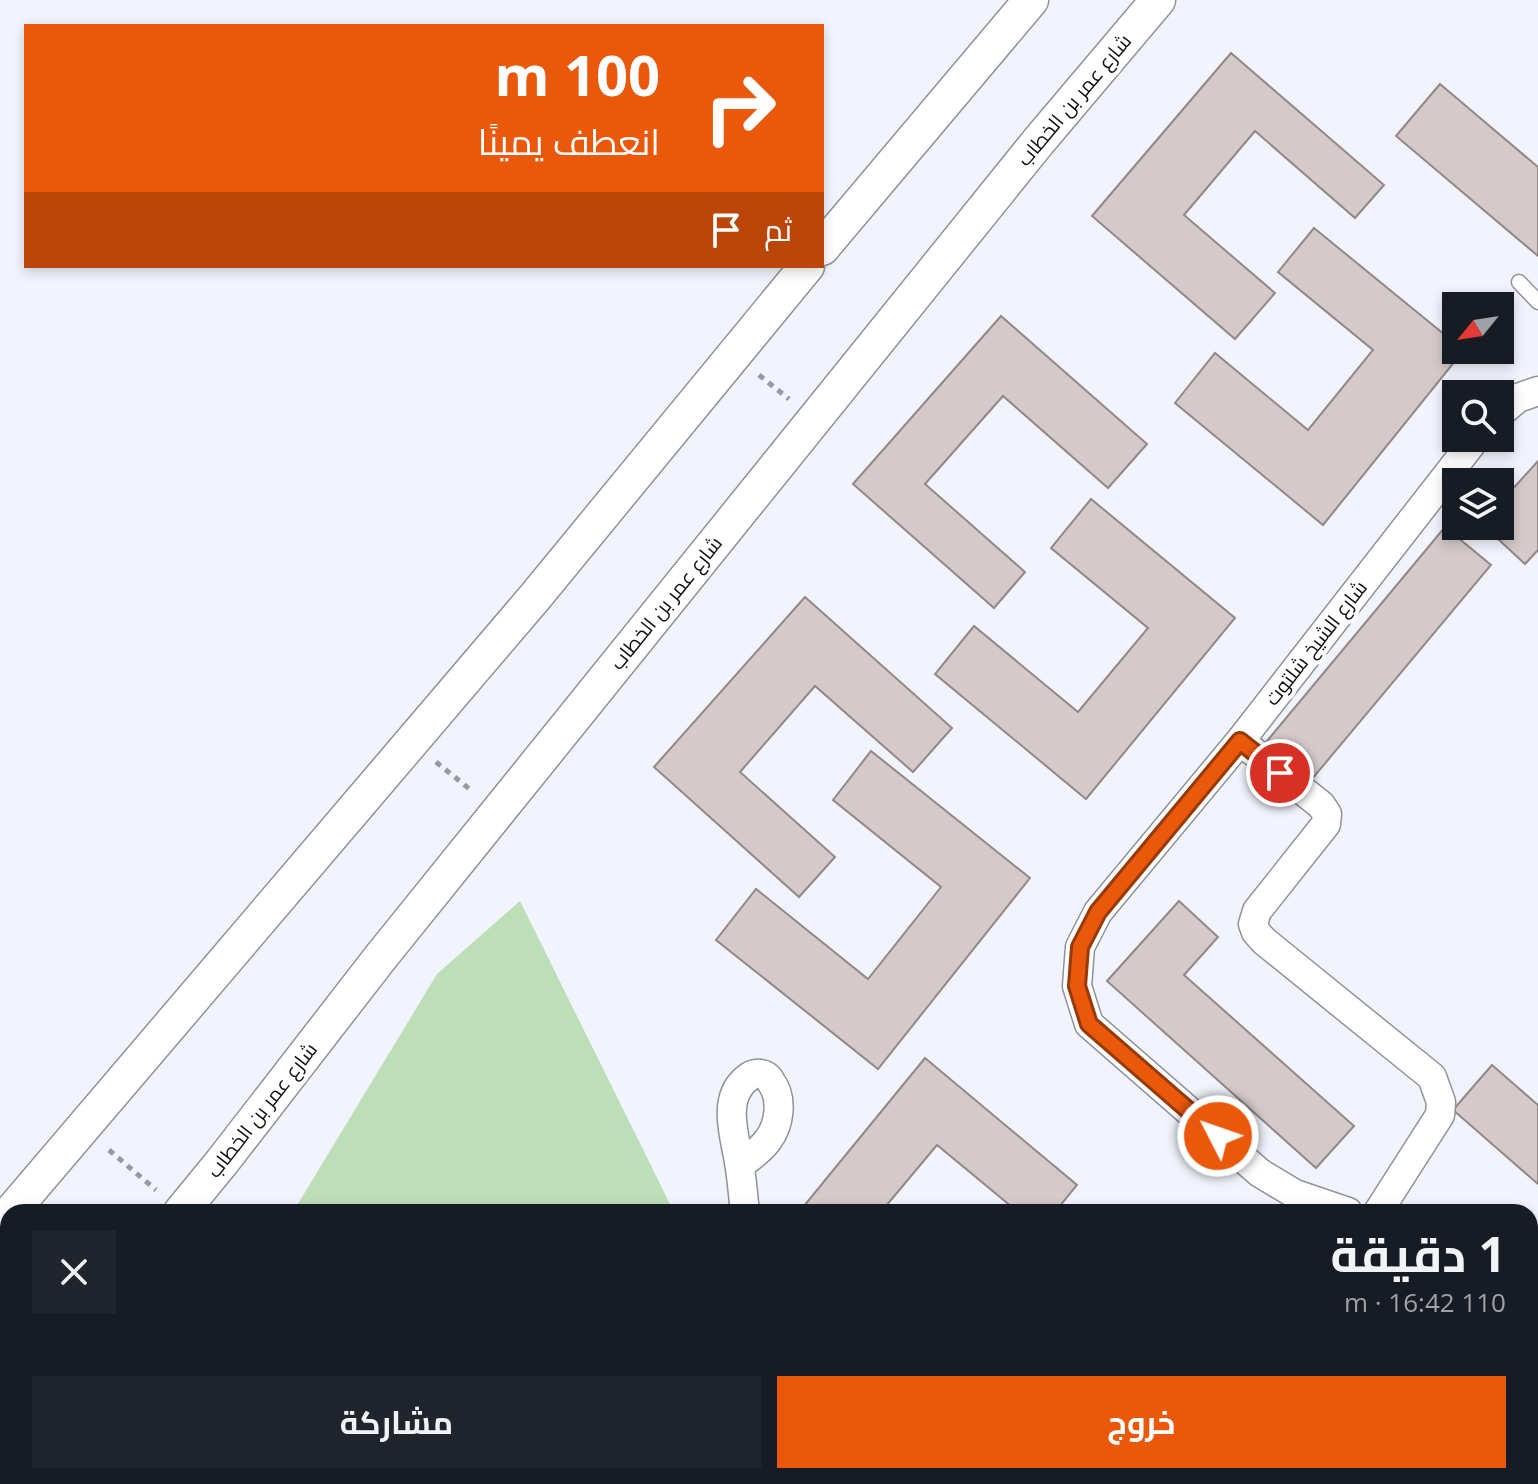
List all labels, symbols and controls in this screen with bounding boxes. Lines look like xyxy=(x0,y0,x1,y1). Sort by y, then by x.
street label: شارع عمر بن الخطاب xyxy=(1010,28,1138,172)
text: 100 m xyxy=(494,36,660,112)
icon: right xyxy=(688,56,792,160)
text: انعطف يمينًا xyxy=(478,117,660,166)
icon: arrive xyxy=(704,208,748,252)
text: ثم xyxy=(764,209,792,250)
north arrow xyxy=(1442,292,1514,364)
map controls xyxy=(1442,292,1514,540)
button: search xyxy=(1442,380,1514,452)
button: layers xyxy=(1442,468,1514,540)
street label: شارع عمر بن الخطاب xyxy=(603,530,729,676)
street label: شارع الشيخ شلتوت xyxy=(1258,575,1374,711)
pin xyxy=(1246,739,1314,807)
icon: arrive xyxy=(1258,751,1302,795)
street label: شارع عمر بن الخطاب xyxy=(200,1037,324,1183)
position arrow xyxy=(1176,1094,1260,1178)
text: 1 دقيقة xyxy=(1330,1221,1506,1286)
button: close xyxy=(32,1230,116,1314)
text: 110 m · 16:42 xyxy=(1344,1284,1506,1320)
button: مشاركة xyxy=(32,1376,761,1468)
button: خروج xyxy=(777,1376,1506,1468)

